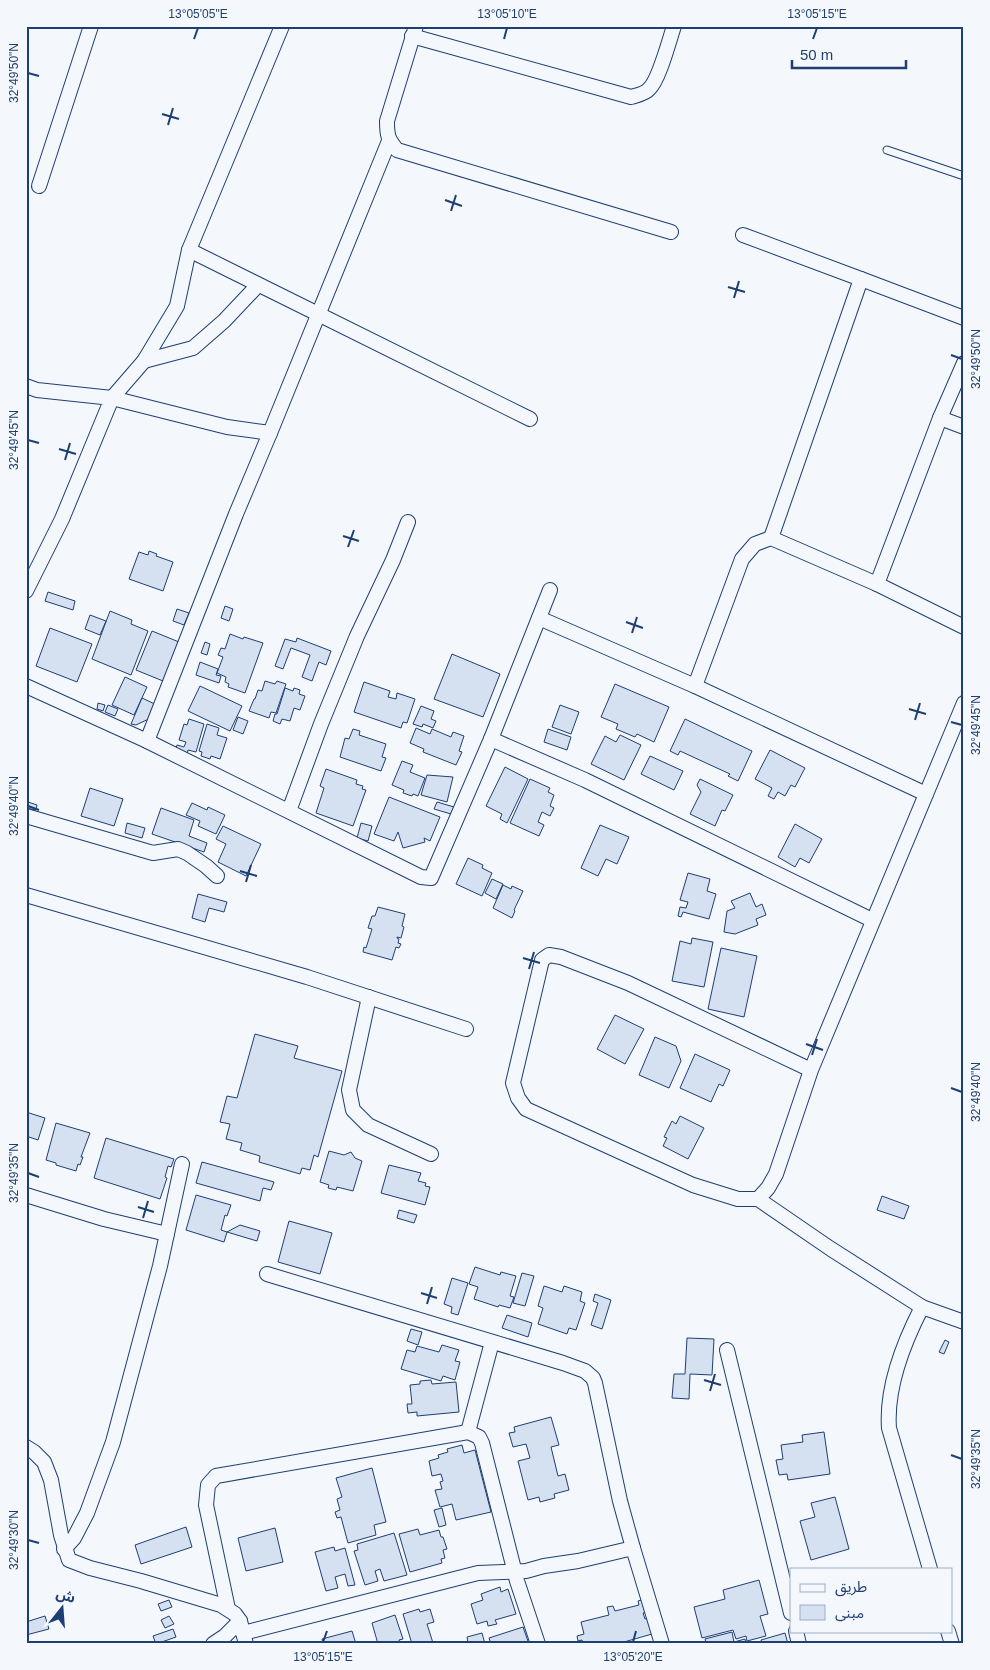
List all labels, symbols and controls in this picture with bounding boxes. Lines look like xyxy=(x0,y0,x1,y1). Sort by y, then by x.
text: 13°05'05"E xyxy=(168,7,228,21)
text: 13°05'10"E xyxy=(477,7,537,21)
text: 13°05'15"E xyxy=(787,7,847,21)
scale bar xyxy=(792,38,906,70)
text: 32°49'50"N xyxy=(7,43,21,103)
text: 50 m xyxy=(800,46,833,63)
text: 32°49'50"N xyxy=(969,329,983,389)
text: 32°49'45"N xyxy=(7,410,21,470)
text: 32°49'45"N xyxy=(969,695,983,755)
text: 32°49'40"N xyxy=(7,776,21,836)
text: 32°49'40"N xyxy=(969,1062,983,1122)
text: 32°49'35"N xyxy=(7,1143,21,1203)
text: 32°49'35"N xyxy=(969,1429,983,1489)
text: 32°49'30"N xyxy=(7,1510,21,1570)
legend xyxy=(790,1568,952,1632)
text: طريق xyxy=(835,1578,867,1597)
north arrow xyxy=(38,1582,88,1632)
text: ش xyxy=(54,1585,77,1606)
text: مبنى xyxy=(835,1604,864,1622)
text: 13°05'15"E xyxy=(293,1650,353,1664)
text: 13°05'20"E xyxy=(603,1650,663,1664)

